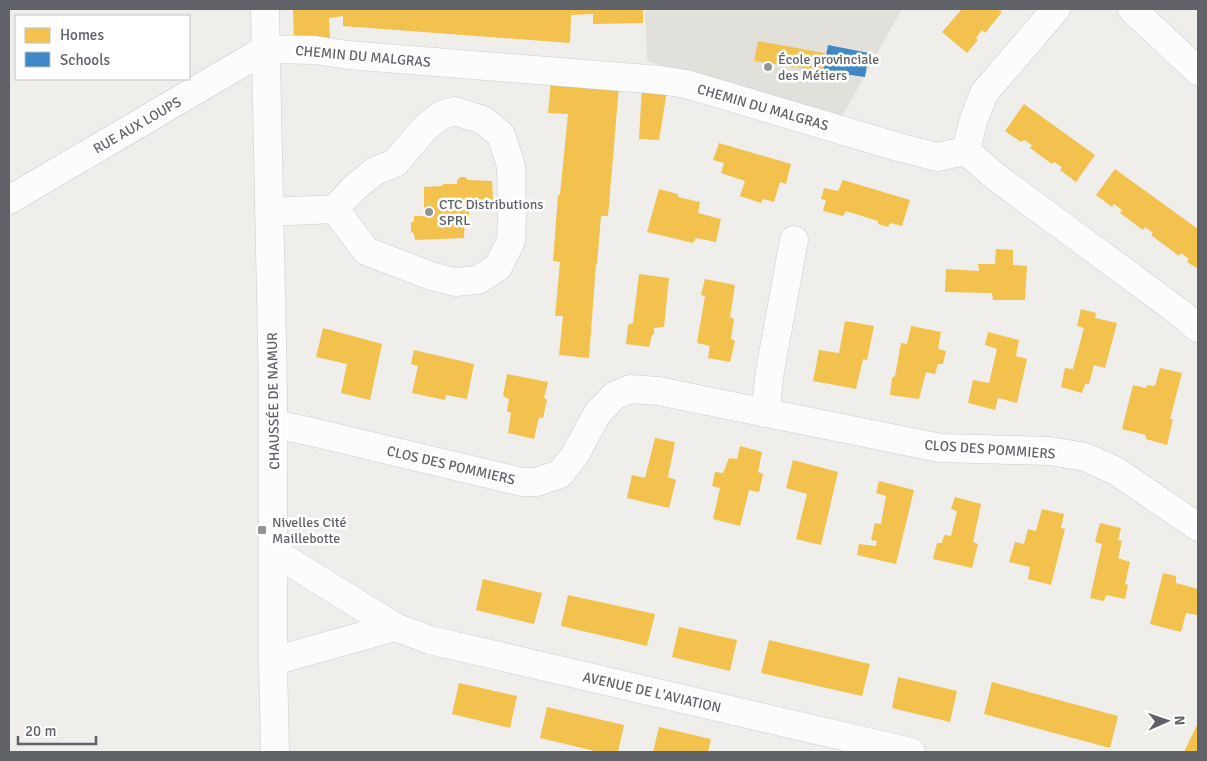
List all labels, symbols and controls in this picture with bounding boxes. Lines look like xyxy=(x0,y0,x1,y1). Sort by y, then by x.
legend xyxy=(15,15,190,80)
text: Homes xyxy=(60,26,104,44)
street label: CHEMIN DU MALGRAS xyxy=(295,42,432,71)
text: Schools xyxy=(60,51,111,69)
place label: École provinciale des Métiers xyxy=(778,51,879,84)
marker: École provinciale des Métiers xyxy=(762,61,774,73)
street label: CHEMIN DU MALGRAS xyxy=(695,81,831,134)
street label: RUE AUX LOUPS xyxy=(90,93,184,157)
place label: CTC Distributions SPRL xyxy=(439,196,543,229)
marker: CTC Distributions SPRL xyxy=(423,206,435,218)
street label: CHAUSSÉE DE NAMUR xyxy=(264,332,283,470)
street label: CLOS DES POMMIERS xyxy=(924,436,1056,463)
street label: CLOS DES POMMIERS xyxy=(385,442,517,489)
place label: Nivelles Cité Maillebotte xyxy=(272,514,346,547)
marker: Nivelles Cité Maillebotte xyxy=(256,524,268,536)
street label: AVENUE DE L'AVIATION xyxy=(581,668,723,717)
north arrow xyxy=(1142,696,1192,746)
scale bar xyxy=(18,714,95,746)
text: N xyxy=(1171,715,1188,726)
text: 20 m xyxy=(25,722,56,740)

